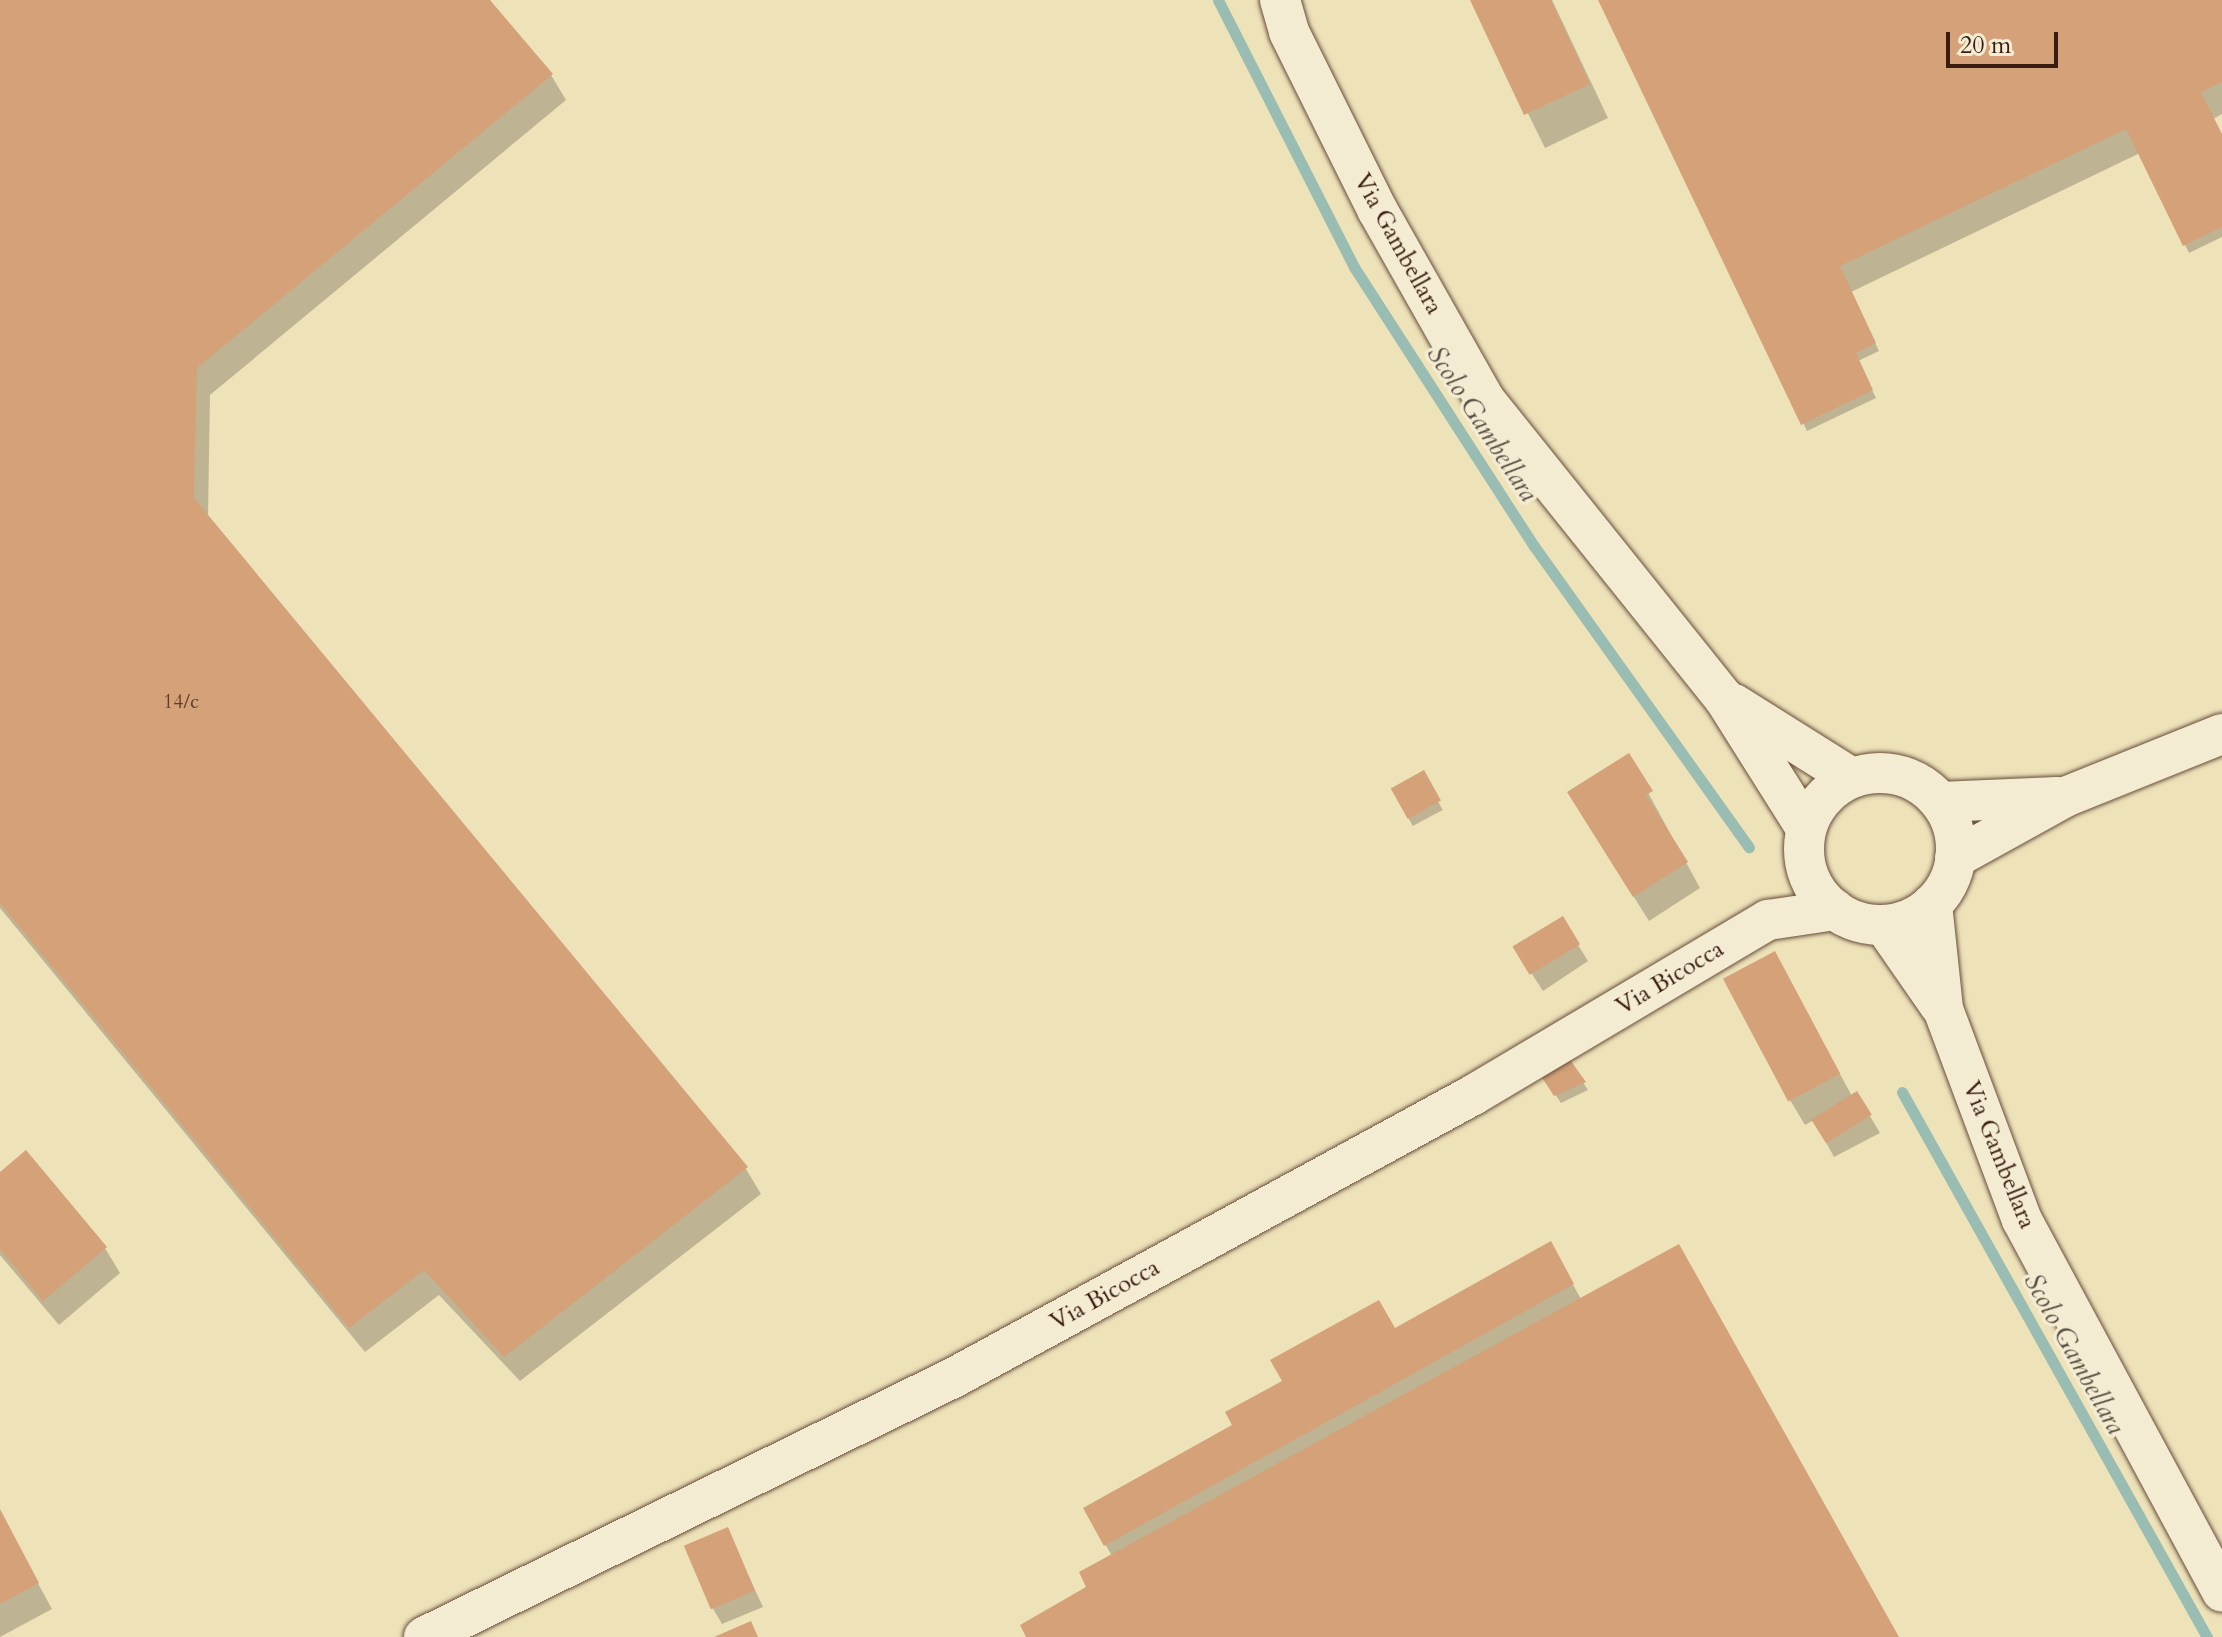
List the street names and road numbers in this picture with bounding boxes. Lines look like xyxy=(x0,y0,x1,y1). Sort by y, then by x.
street label: Via Gambellara xyxy=(1348,169,1448,319)
street label: Via Bicocca xyxy=(1611,935,1729,1021)
street label: Via Gambellara xyxy=(1956,1077,2042,1233)
street label: Via Bicocca xyxy=(1045,1253,1165,1337)

